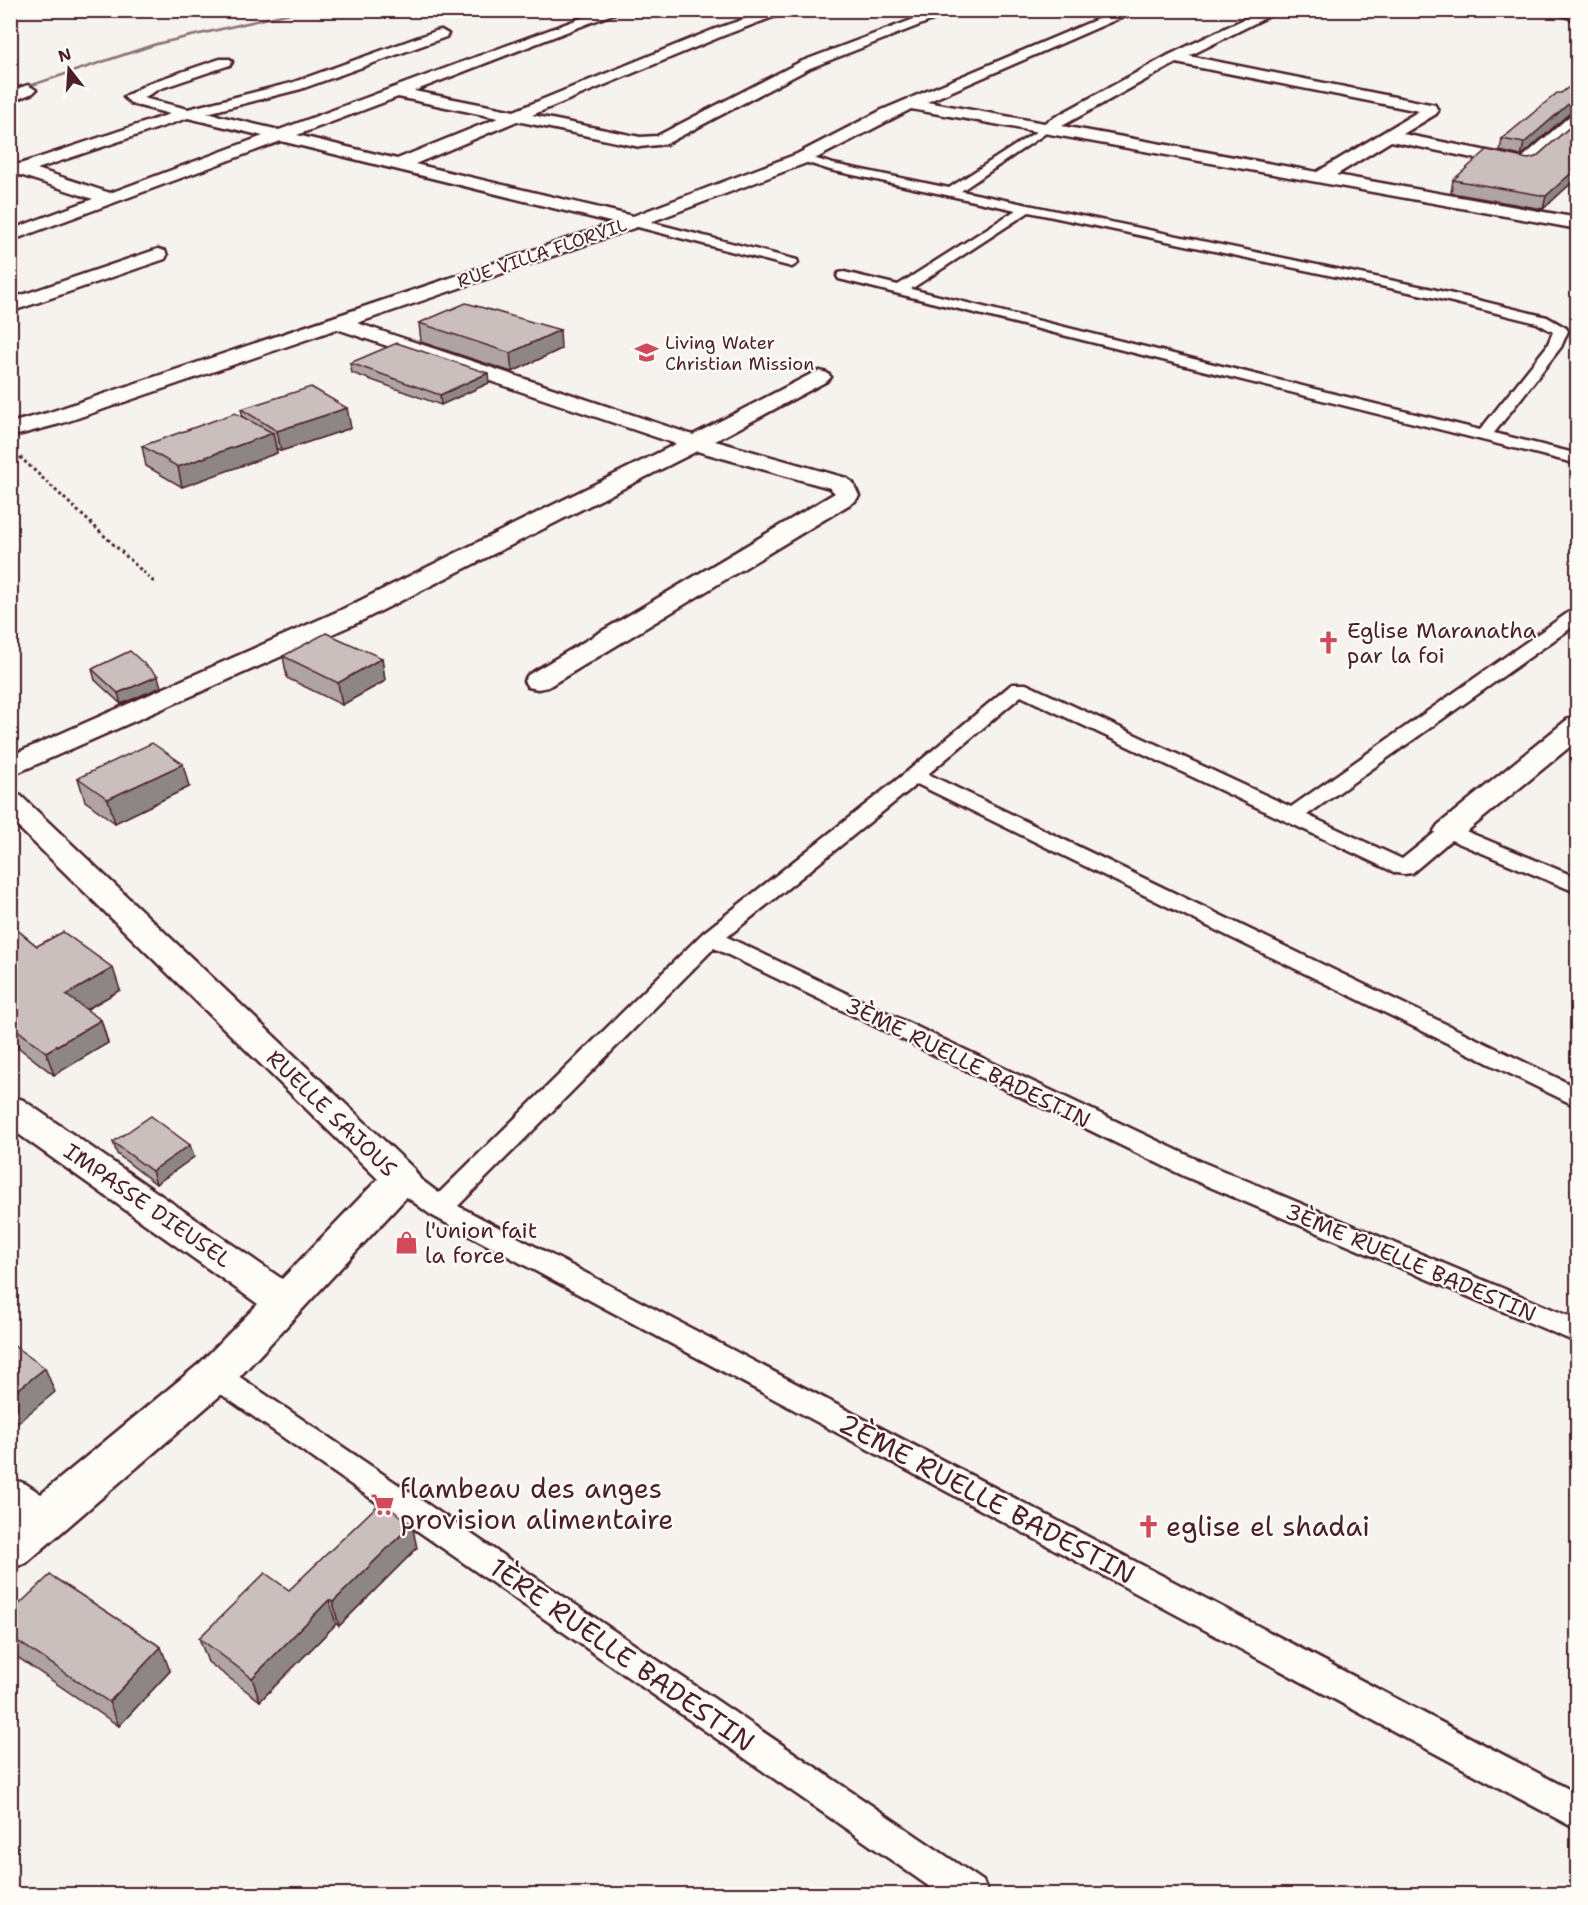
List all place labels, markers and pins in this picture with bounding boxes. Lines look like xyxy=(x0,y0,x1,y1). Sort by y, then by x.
place label: Living Water Christian Mission xyxy=(665,331,814,376)
school or university icon: Living Water Christian Mission xyxy=(634,340,660,366)
place label: Eglise Maranatha par la foi xyxy=(1347,616,1537,670)
church icon: Eglise Maranatha par la foi xyxy=(1316,630,1342,656)
place label: l'union fait la force xyxy=(425,1216,537,1270)
shop icon: l'union fait la force xyxy=(394,1230,420,1256)
place label: flambeau des anges provision alimentaire xyxy=(400,1470,674,1538)
supermarket icon: flambeau des anges provision alimentaire xyxy=(369,1492,395,1518)
place label: eglise el shadai xyxy=(1166,1508,1370,1545)
church icon: eglise el shadai xyxy=(1135,1514,1161,1540)

